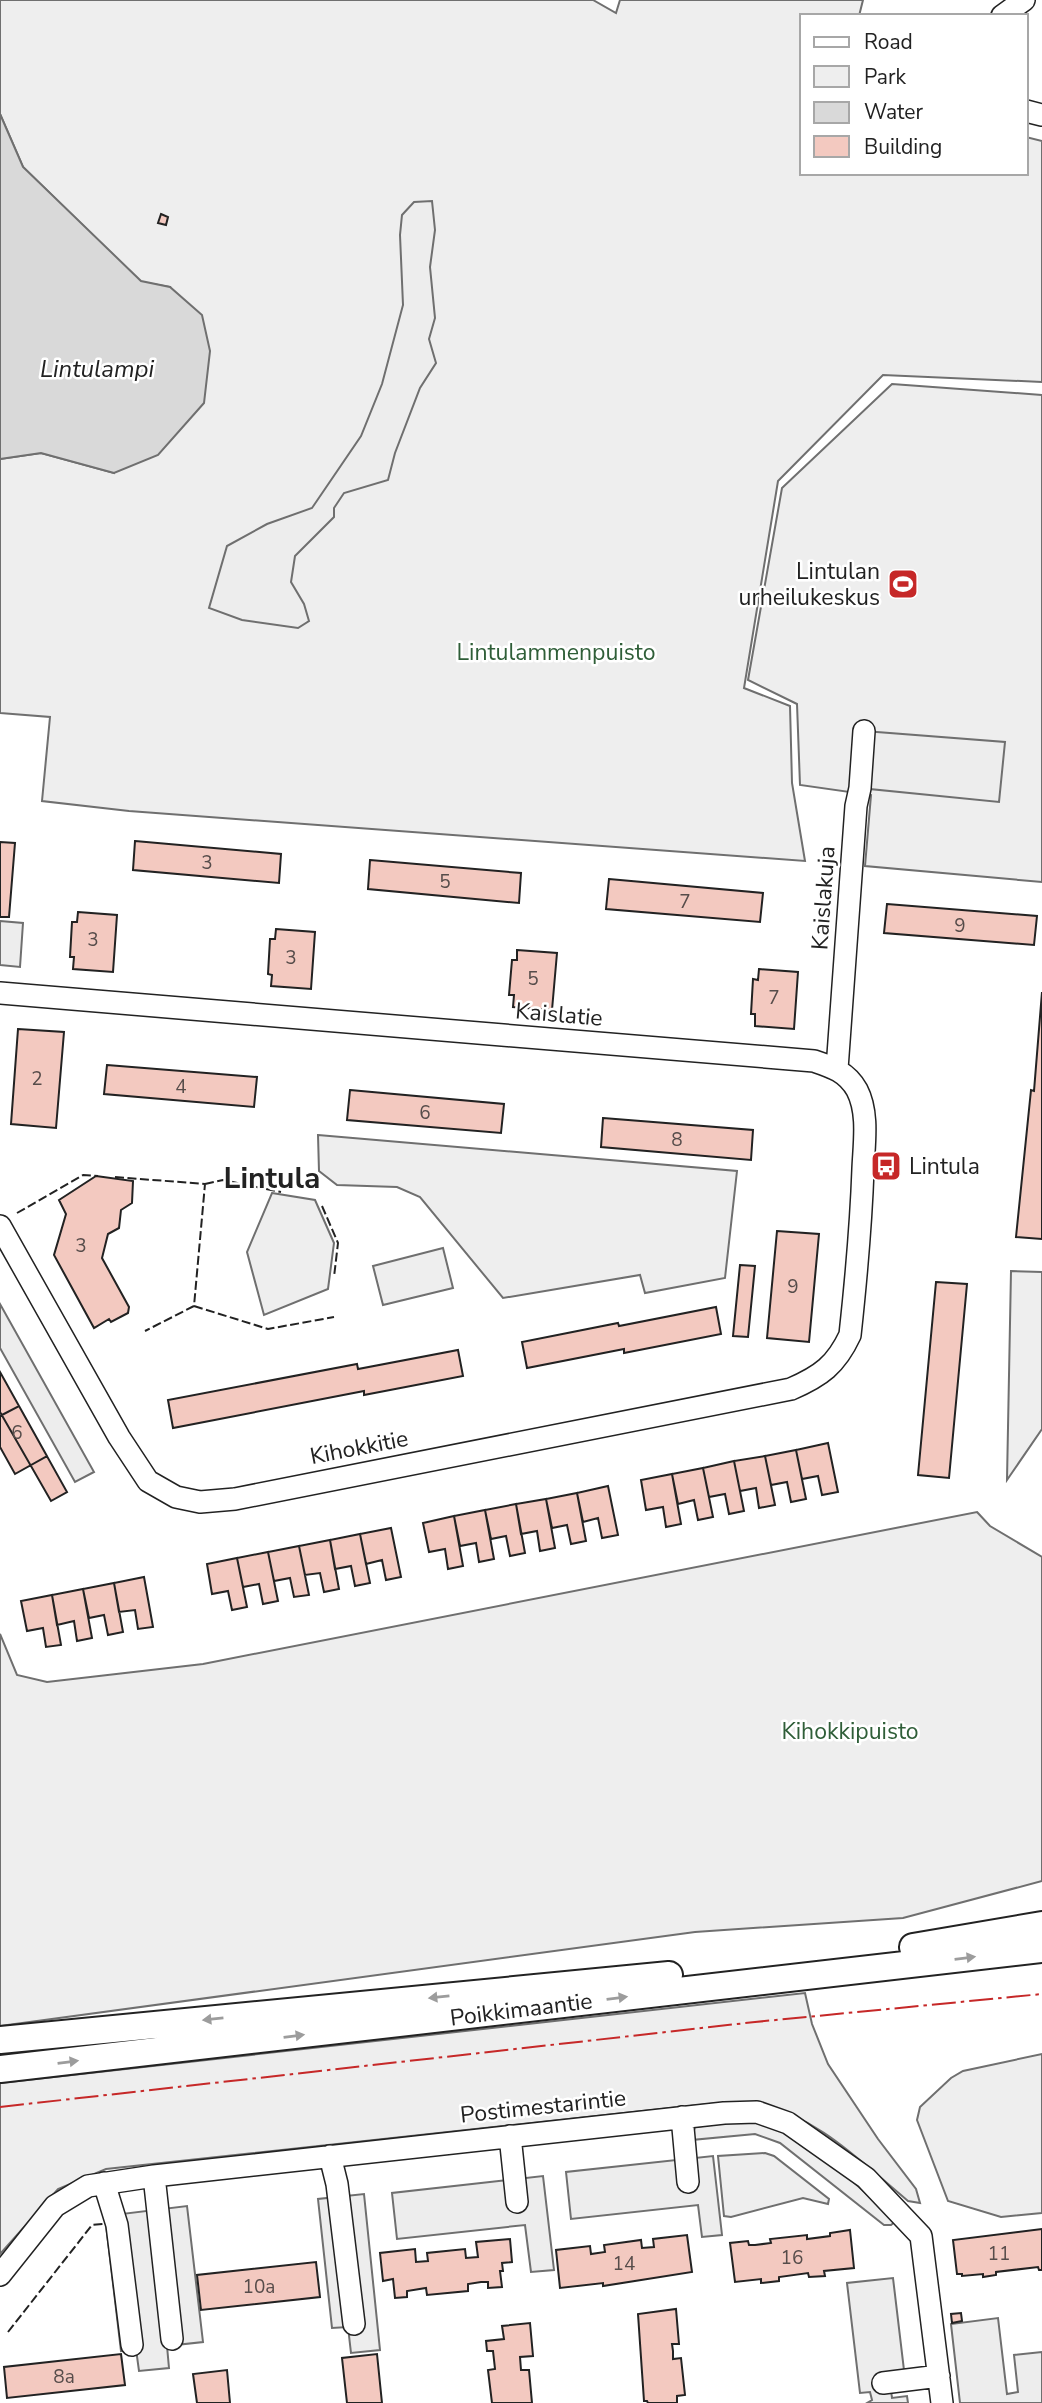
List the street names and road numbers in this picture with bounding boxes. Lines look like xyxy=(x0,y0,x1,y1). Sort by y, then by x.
street label: Kaislakuja xyxy=(804,845,843,951)
street label: Kaislatie xyxy=(514,995,604,1034)
street label: Kihokkitie xyxy=(307,1423,411,1472)
street label: Poikkimaantie xyxy=(448,1985,594,2034)
street label: Postimestarintie xyxy=(459,2082,627,2131)

